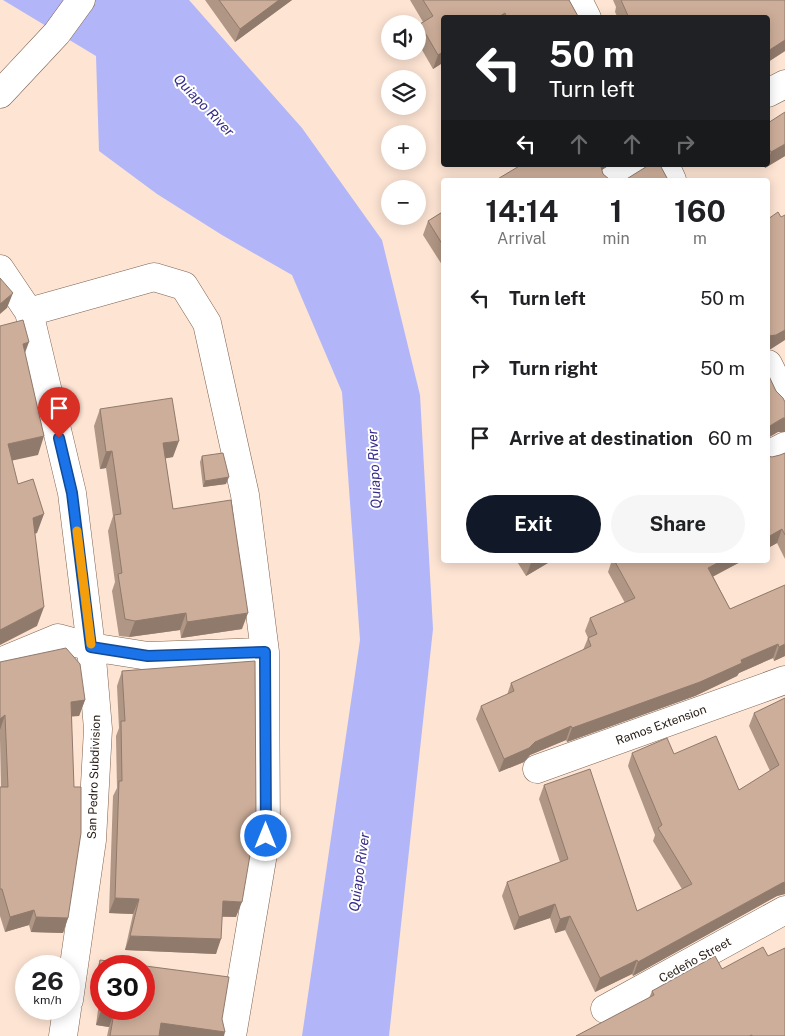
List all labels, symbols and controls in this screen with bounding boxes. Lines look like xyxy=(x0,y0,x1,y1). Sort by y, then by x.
map controls xyxy=(381,15,426,225)
button: sound xyxy=(381,15,426,60)
text: 50 m xyxy=(549,34,634,75)
icon: left xyxy=(466,35,531,100)
button: layers xyxy=(381,70,426,115)
water label: Quiapo River xyxy=(171,71,238,140)
text: Turn left xyxy=(549,76,635,102)
button: + xyxy=(381,125,426,170)
icon: left xyxy=(512,130,540,158)
icon: ahead xyxy=(565,130,593,158)
icon: ahead xyxy=(618,130,646,158)
icon: right xyxy=(671,130,699,158)
button: − xyxy=(381,180,426,225)
text: 14:14 xyxy=(485,193,558,229)
text: 1 xyxy=(610,193,623,229)
text: 160 xyxy=(674,193,726,229)
text: Arrival xyxy=(497,229,546,248)
text: min xyxy=(603,229,630,248)
text: m xyxy=(693,229,707,248)
icon: left xyxy=(466,284,494,312)
text: Turn left xyxy=(509,287,586,309)
text: 50 m xyxy=(700,287,745,309)
icon: right xyxy=(466,354,494,382)
text: Turn right xyxy=(509,357,598,379)
text: 50 m xyxy=(700,357,745,379)
pin xyxy=(38,387,80,438)
icon: arrive xyxy=(45,394,73,422)
icon: arrive xyxy=(466,424,494,452)
text: Arrive at destination xyxy=(509,427,693,449)
text: 60 m xyxy=(708,427,753,449)
water label: Quiapo River xyxy=(364,428,384,509)
button: Exit xyxy=(466,495,601,553)
button: Share xyxy=(611,495,745,553)
street label: Ramos Extension xyxy=(614,702,708,748)
street label: San Pedro Subdivision xyxy=(85,714,103,839)
position arrow xyxy=(239,809,291,861)
water label: Quiapo River xyxy=(346,831,373,913)
street label: Cedeño Street xyxy=(656,934,734,986)
speed limit sign: 30 xyxy=(90,955,155,1020)
text: 26 xyxy=(31,966,64,996)
text: km/h xyxy=(33,993,62,1007)

